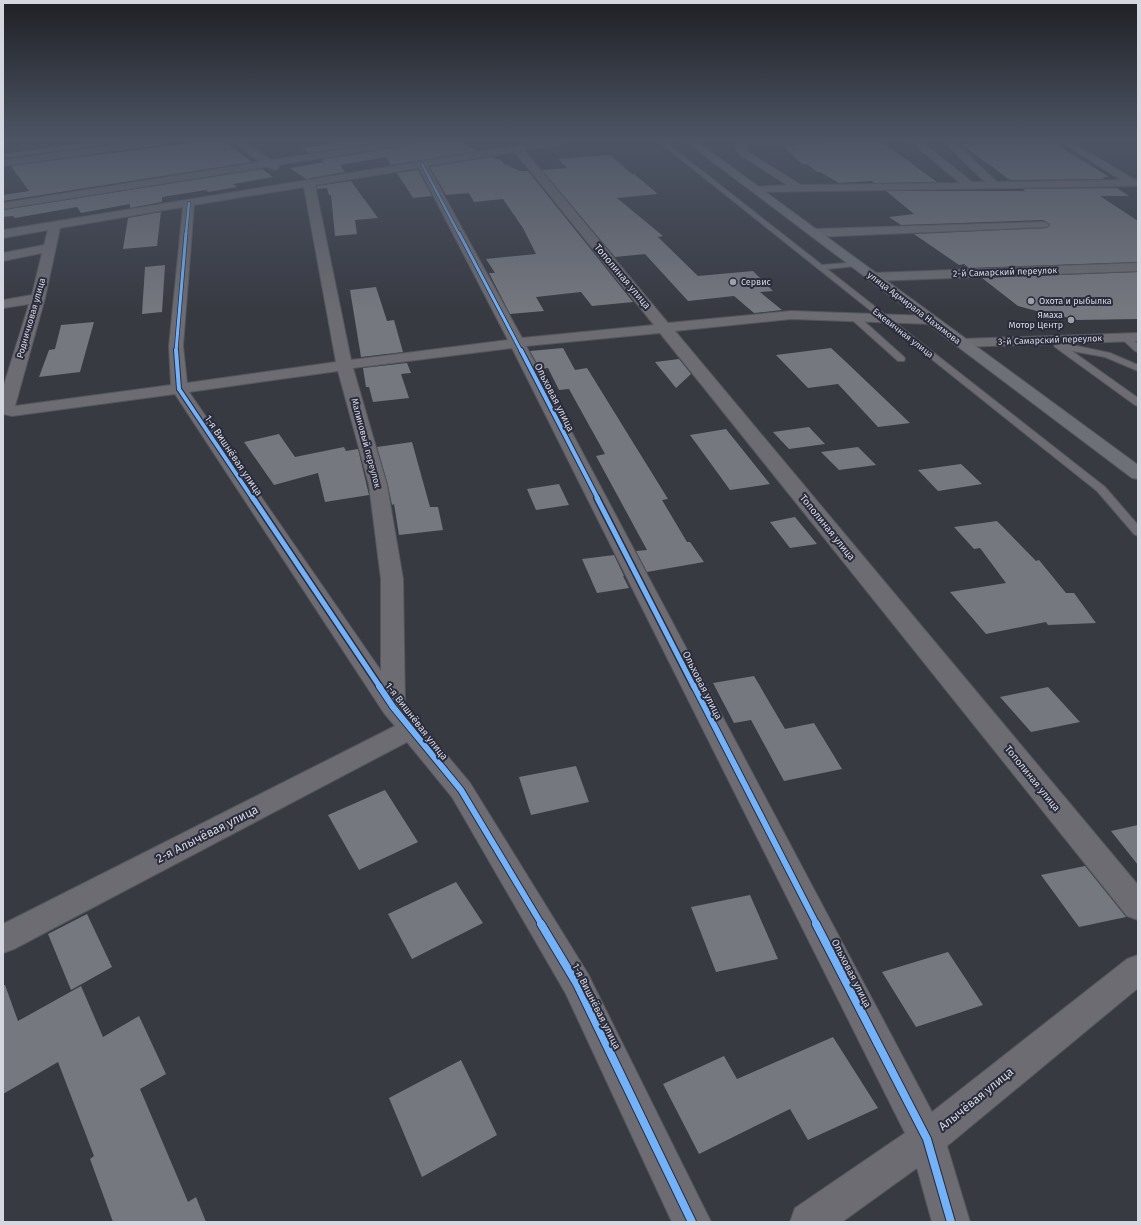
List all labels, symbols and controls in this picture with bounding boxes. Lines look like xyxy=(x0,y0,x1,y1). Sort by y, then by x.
street label: Тополиная улица xyxy=(592,242,653,312)
street label: 2-й Самарский переулок xyxy=(953,265,1057,279)
street label: улица Адмирала Нахимова xyxy=(866,270,962,346)
street label: Родничковая улица xyxy=(15,277,47,359)
marker: Сервис xyxy=(728,277,738,287)
place label: Сервис xyxy=(741,277,772,287)
marker: Охота и рыбылка xyxy=(1026,296,1036,306)
place label: Охота и рыбылка xyxy=(1039,296,1112,306)
street label: Ежевичная улица xyxy=(871,306,935,360)
place label: Ямаха Мотор Центр xyxy=(1009,310,1063,330)
marker: Ямаха Мотор Центр xyxy=(1066,315,1076,325)
street label: 3-й Самарский переулок xyxy=(998,333,1102,347)
street label: Ольховая улица xyxy=(532,361,577,434)
street label: Малиновый переулок xyxy=(349,397,383,489)
street label: 1-я Вишнёвая улица xyxy=(202,412,265,498)
street label: Тополиная улица xyxy=(797,492,857,563)
street label: Ольховая улица xyxy=(680,649,725,722)
street label: 1-я Вишнёвая улица xyxy=(382,680,451,763)
street label: Тополиная улица xyxy=(1002,743,1062,814)
street label: 2-я Алычёвая улица xyxy=(154,802,260,866)
street label: Ольховая улица xyxy=(829,937,874,1010)
street label: 1-я Вишнёвая улица xyxy=(569,961,624,1051)
street label: Алычёвая улица xyxy=(936,1065,1016,1133)

